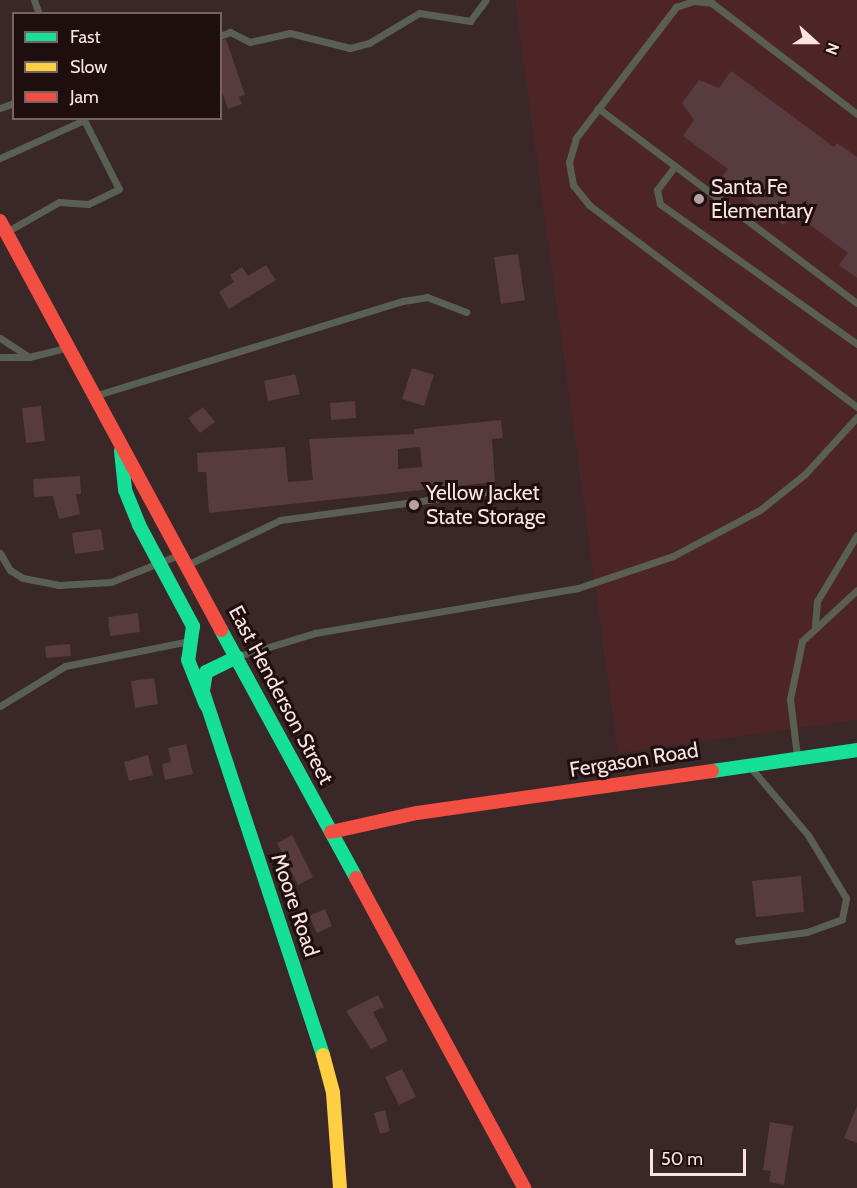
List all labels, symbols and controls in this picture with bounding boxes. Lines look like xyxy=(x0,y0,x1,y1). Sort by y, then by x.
legend xyxy=(12,12,222,120)
north arrow xyxy=(785,12,845,72)
text: Fast xyxy=(70,26,101,48)
text: N xyxy=(821,40,843,57)
text: Slow xyxy=(70,56,107,78)
text: Jam xyxy=(70,86,99,108)
place label: Santa Fe Elementary xyxy=(711,174,813,224)
marker: Santa Fe Elementary xyxy=(692,192,706,206)
place label: Yellow Jacket State Storage xyxy=(426,480,546,530)
marker: Yellow Jacket State Storage xyxy=(407,498,421,512)
street label: East Henderson Street xyxy=(223,601,339,789)
street label: Fergason Road xyxy=(568,737,700,783)
street label: Moore Road xyxy=(266,850,324,960)
scale bar xyxy=(653,1137,749,1175)
text: 50 m xyxy=(661,1148,703,1170)

